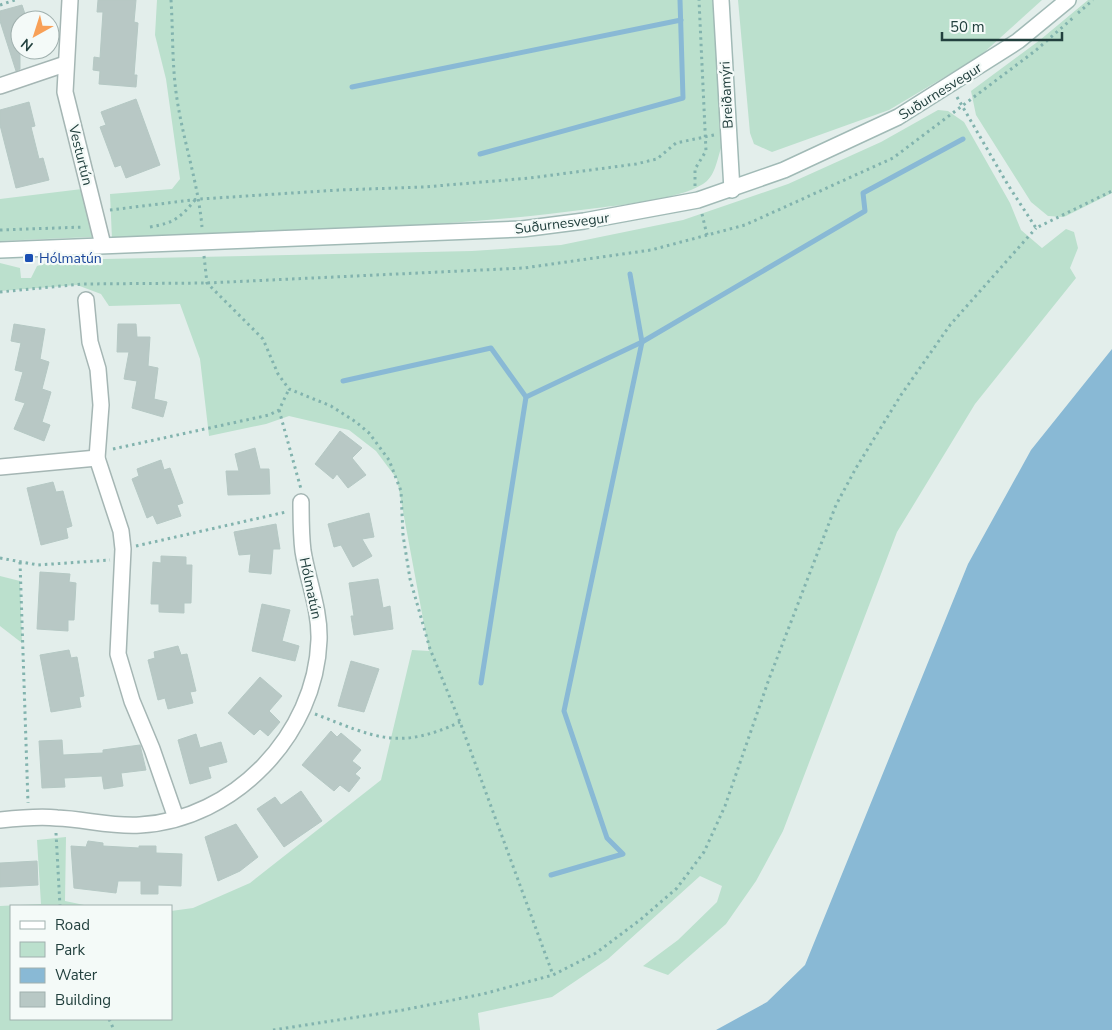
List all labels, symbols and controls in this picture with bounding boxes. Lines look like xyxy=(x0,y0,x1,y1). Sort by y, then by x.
north arrow xyxy=(10,10,60,60)
scale bar xyxy=(942,10,1062,42)
text: 50 m xyxy=(950,17,985,37)
text: N xyxy=(17,34,37,55)
street label: Suðurnesvegur xyxy=(895,58,985,125)
street label: Breiðamýri xyxy=(715,61,738,129)
street label: Vesturtún xyxy=(64,122,97,187)
street label: Suðurnesvegur xyxy=(514,208,610,239)
place label: Hólmatún xyxy=(39,249,102,268)
marker: Hólmatún xyxy=(23,252,35,264)
street label: Hólmatún xyxy=(295,555,326,621)
legend xyxy=(10,905,172,1020)
text: Road xyxy=(55,915,90,935)
text: Park xyxy=(55,940,85,960)
text: Water xyxy=(55,965,98,985)
text: Building xyxy=(55,990,111,1010)

